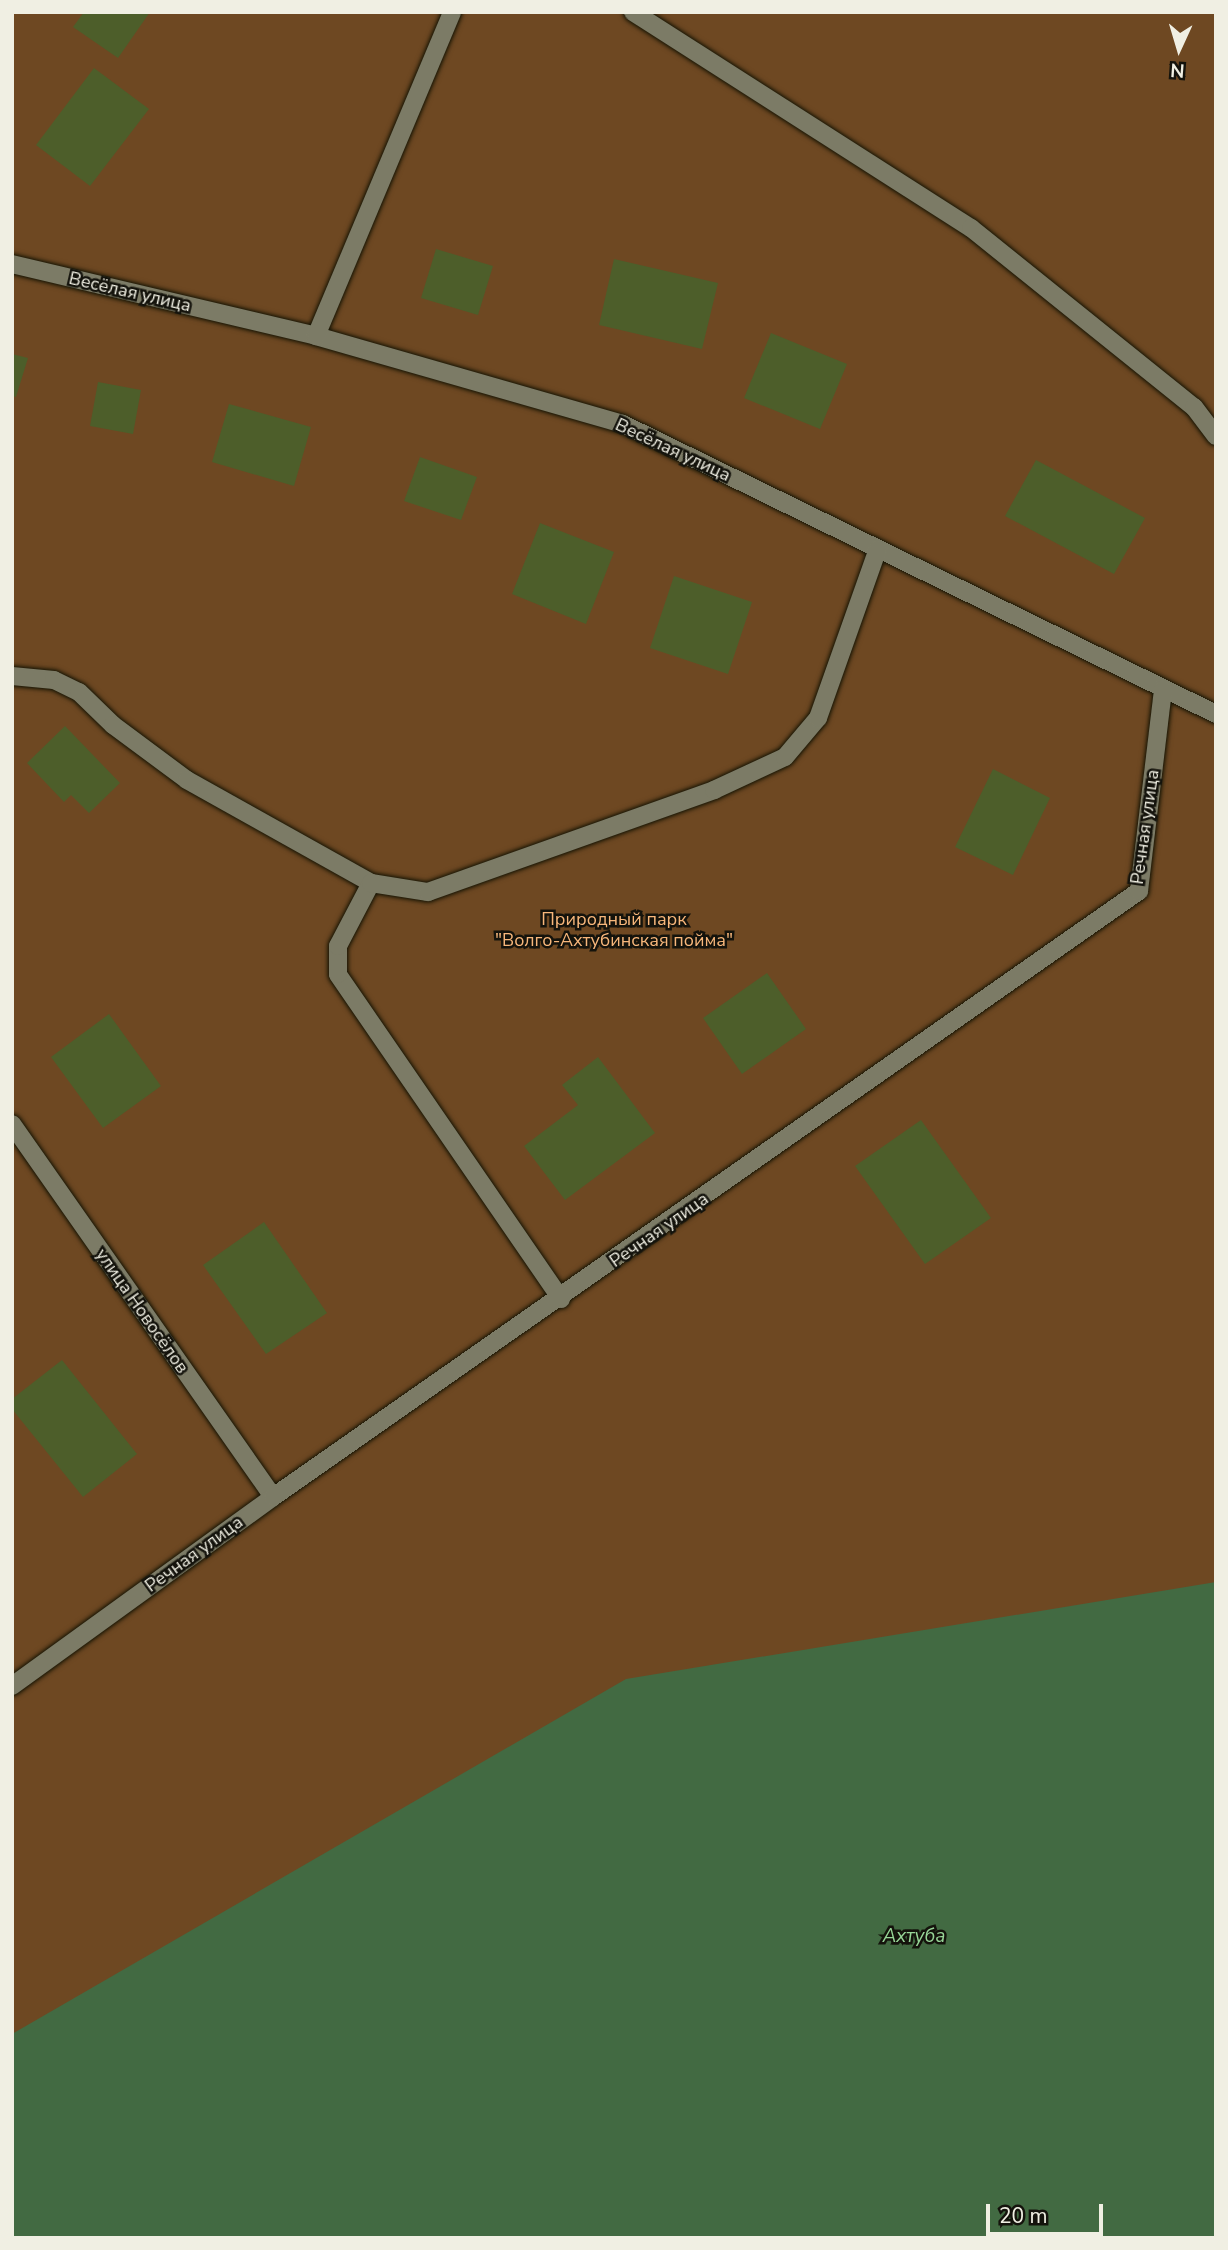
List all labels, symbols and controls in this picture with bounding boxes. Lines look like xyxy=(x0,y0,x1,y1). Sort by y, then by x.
north arrow xyxy=(1144,14,1214,84)
text: N xyxy=(1170,56,1186,83)
street label: Весёлая улица xyxy=(67,267,193,317)
street label: Весёлая улица xyxy=(612,414,734,486)
street label: Речная улица xyxy=(1126,768,1164,886)
park label: Природный парк "Волго-Ахтубинская пойма" xyxy=(495,909,733,951)
street label: Речная улица xyxy=(605,1188,713,1272)
street label: улица Новосёлов xyxy=(91,1244,193,1378)
street label: Речная улица xyxy=(141,1511,247,1597)
water label: Ахтуба xyxy=(882,1926,946,1948)
scale bar xyxy=(990,2190,1107,2234)
text: 20 m xyxy=(999,2202,1048,2230)

